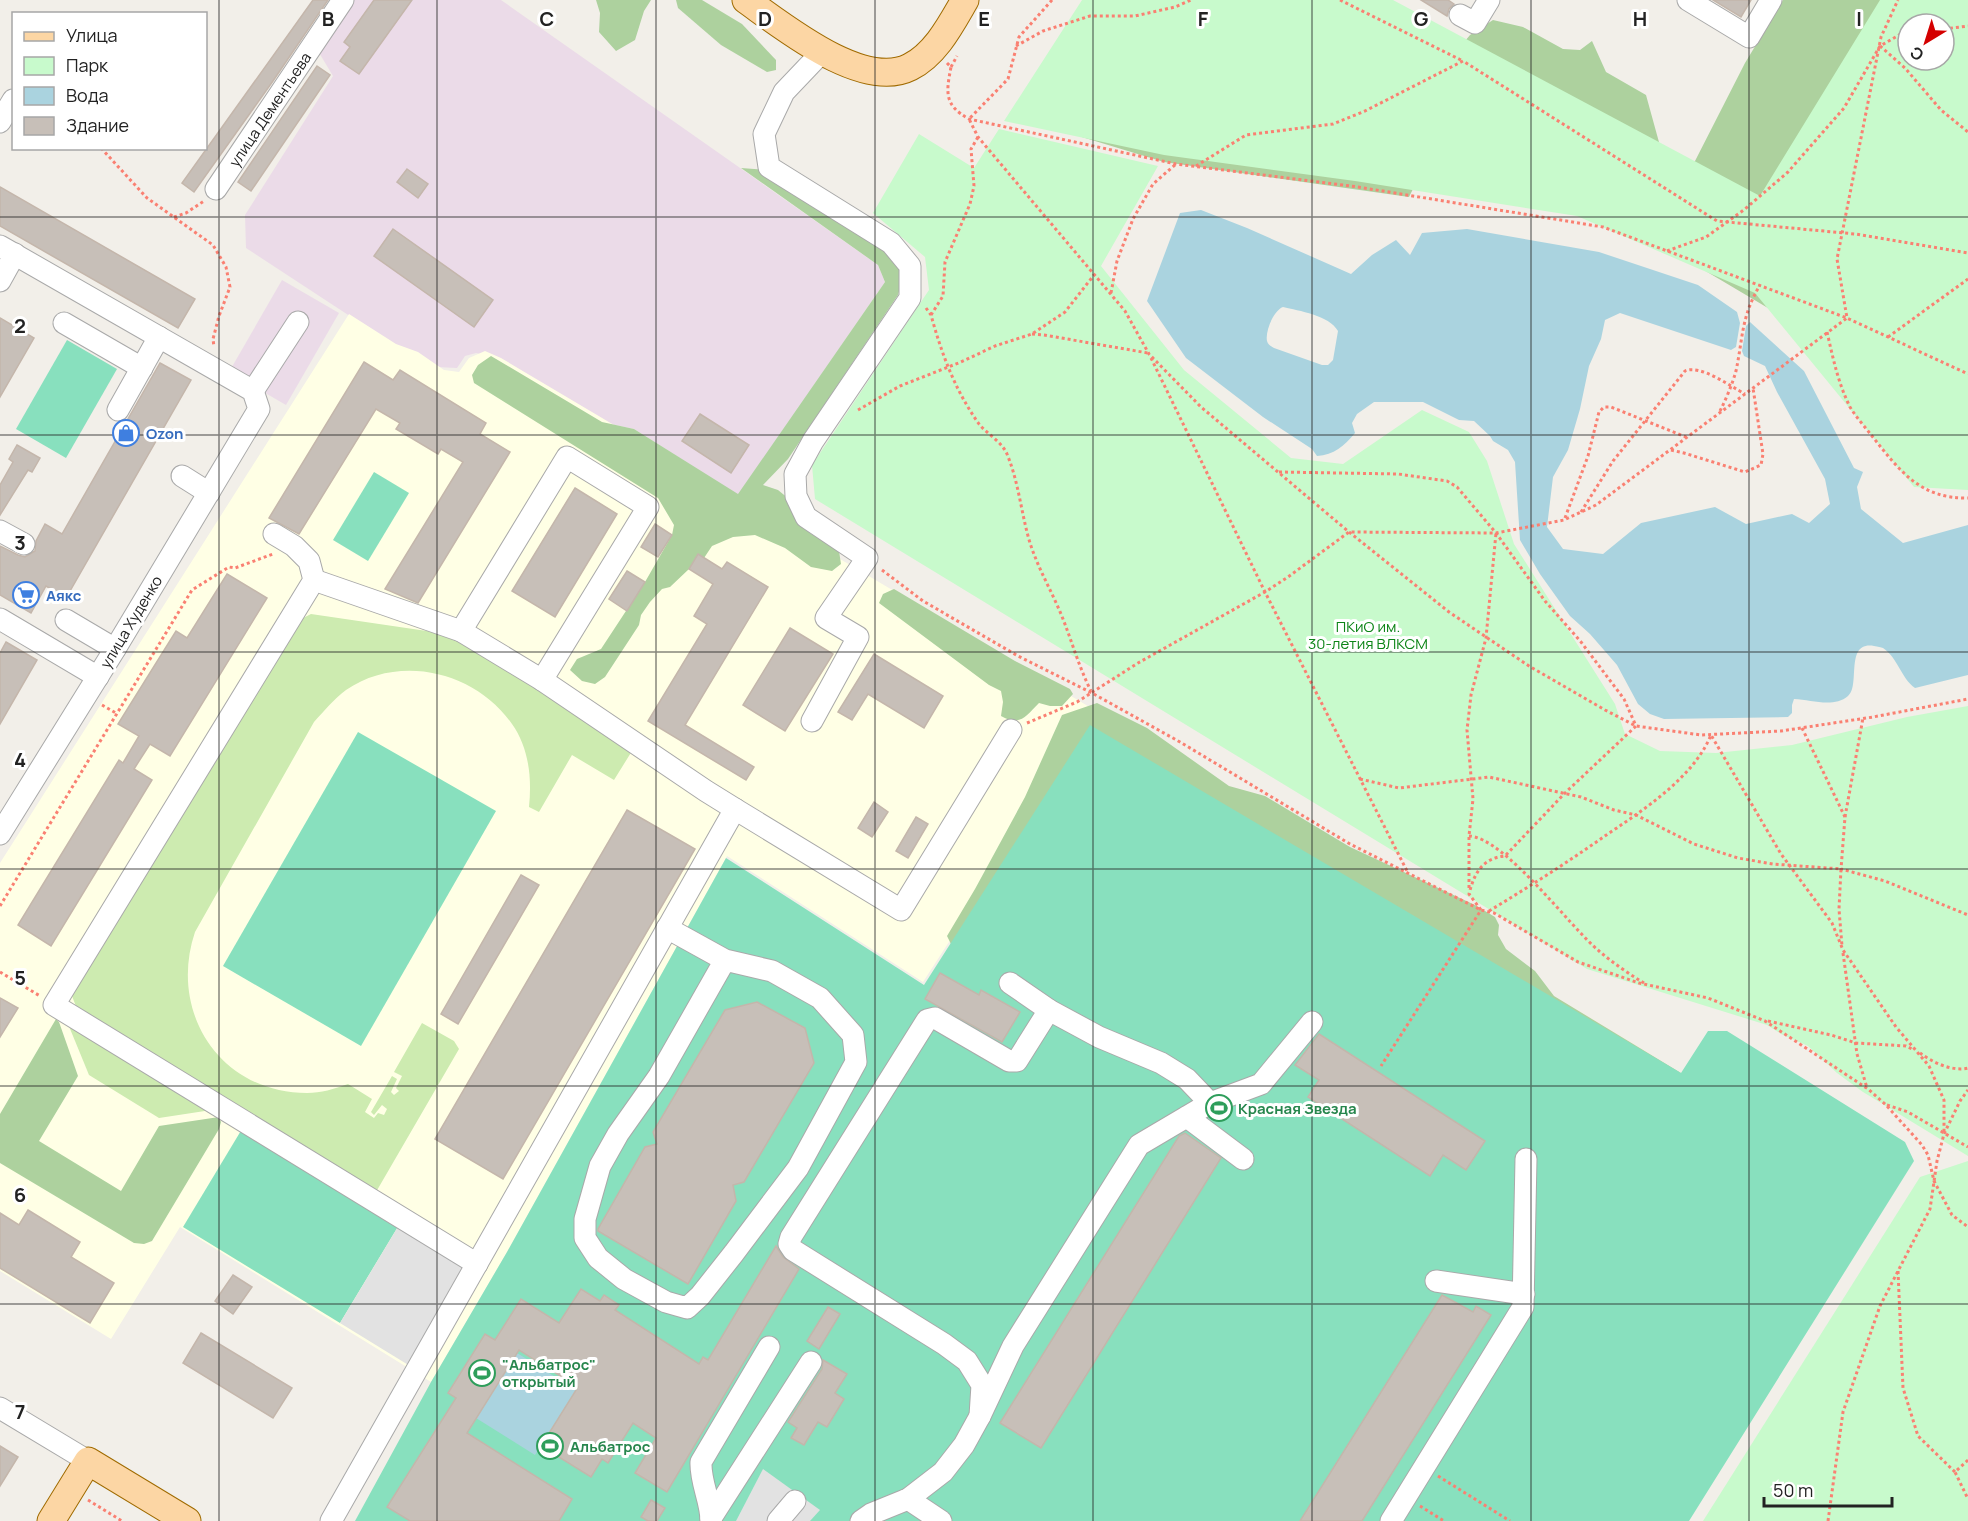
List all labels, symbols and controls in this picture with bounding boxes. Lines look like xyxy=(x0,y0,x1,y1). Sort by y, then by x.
text: B xyxy=(322,5,335,32)
text: C xyxy=(540,5,554,32)
text: D xyxy=(758,5,772,32)
text: E xyxy=(978,5,990,32)
text: F xyxy=(1198,5,1209,32)
text: G xyxy=(1414,5,1429,32)
text: H xyxy=(1633,5,1647,32)
text: I xyxy=(1856,5,1862,32)
legend xyxy=(12,12,207,150)
north arrow xyxy=(1896,12,1956,72)
text: Улица xyxy=(66,23,118,47)
text: С xyxy=(1905,41,1928,66)
street label: улица Дементьева xyxy=(223,48,316,171)
text: Парк xyxy=(66,53,109,77)
text: Вода xyxy=(66,83,108,107)
text: Здание xyxy=(66,113,129,137)
text: 2 xyxy=(14,312,26,339)
shop icon: Ozon xyxy=(111,418,141,448)
place label: Ozon xyxy=(146,423,183,444)
text: 3 xyxy=(14,529,26,556)
street label: улица Худенко xyxy=(95,572,167,672)
supermarket icon: Аякс xyxy=(11,580,41,610)
place label: Аякс xyxy=(46,585,82,606)
park label: ПКиО им. 30-летия ВЛКСМ xyxy=(1308,616,1428,654)
text: 4 xyxy=(14,746,26,773)
text: 5 xyxy=(14,964,26,991)
sports icon: Красная Звезда xyxy=(1204,1093,1234,1123)
place label: Красная Звезда xyxy=(1238,1098,1357,1119)
text: 6 xyxy=(14,1181,26,1208)
place label: "Альбатрос" открытый xyxy=(502,1354,596,1392)
sports icon: "Альбатрос" открытый xyxy=(467,1358,497,1388)
text: 7 xyxy=(15,1398,25,1425)
sports icon: Альбатрос xyxy=(535,1431,565,1461)
place label: Альбатрос xyxy=(570,1436,651,1457)
scale bar xyxy=(1764,1470,1892,1508)
text: 50 m xyxy=(1773,1478,1813,1502)

